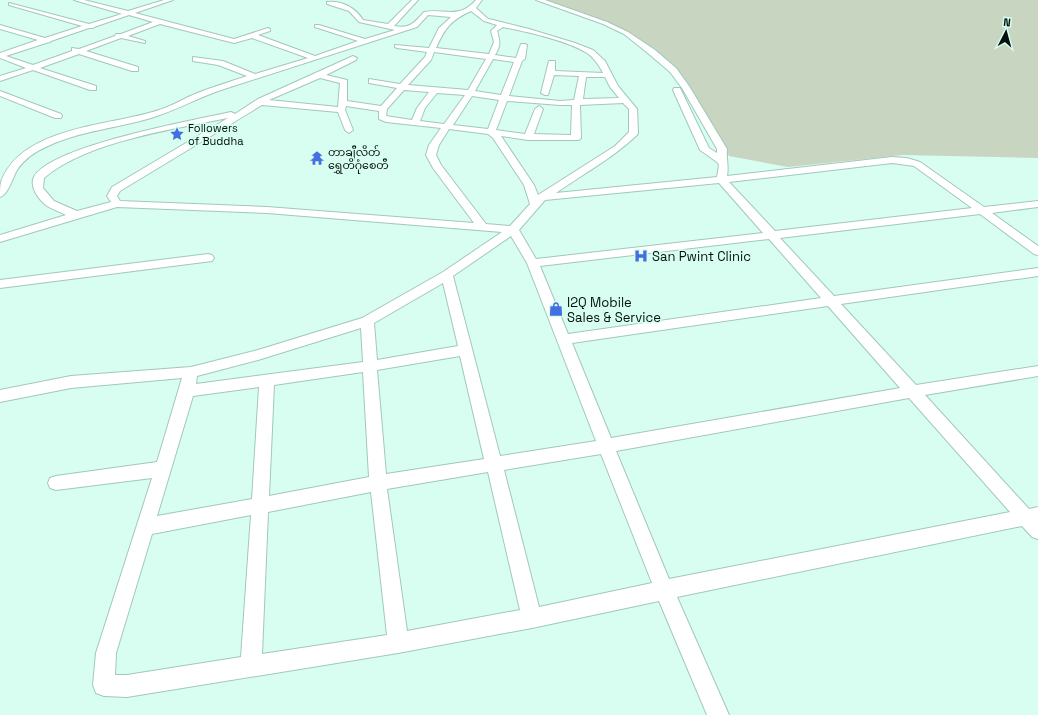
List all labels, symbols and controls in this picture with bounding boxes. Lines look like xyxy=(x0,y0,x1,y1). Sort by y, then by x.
north arrow xyxy=(986,12,1026,52)
text: N xyxy=(1003,15,1011,29)
place label: Followers of Buddha xyxy=(188,121,244,148)
place icon: Followers of Buddha xyxy=(169,126,185,142)
place label: တာချီလိတ် ရွှေတိဂုံစေတီ xyxy=(328,145,389,174)
temple icon: တာချီလိတ် ရွှေတိဂုံစေတီ xyxy=(309,150,325,166)
hospital icon: San Pwint Clinic xyxy=(633,248,649,264)
place label: San Pwint Clinic xyxy=(652,248,751,265)
place label: I2Q Mobile Sales & Service xyxy=(567,294,661,326)
shop icon: I2Q Mobile Sales & Service xyxy=(548,301,564,317)

